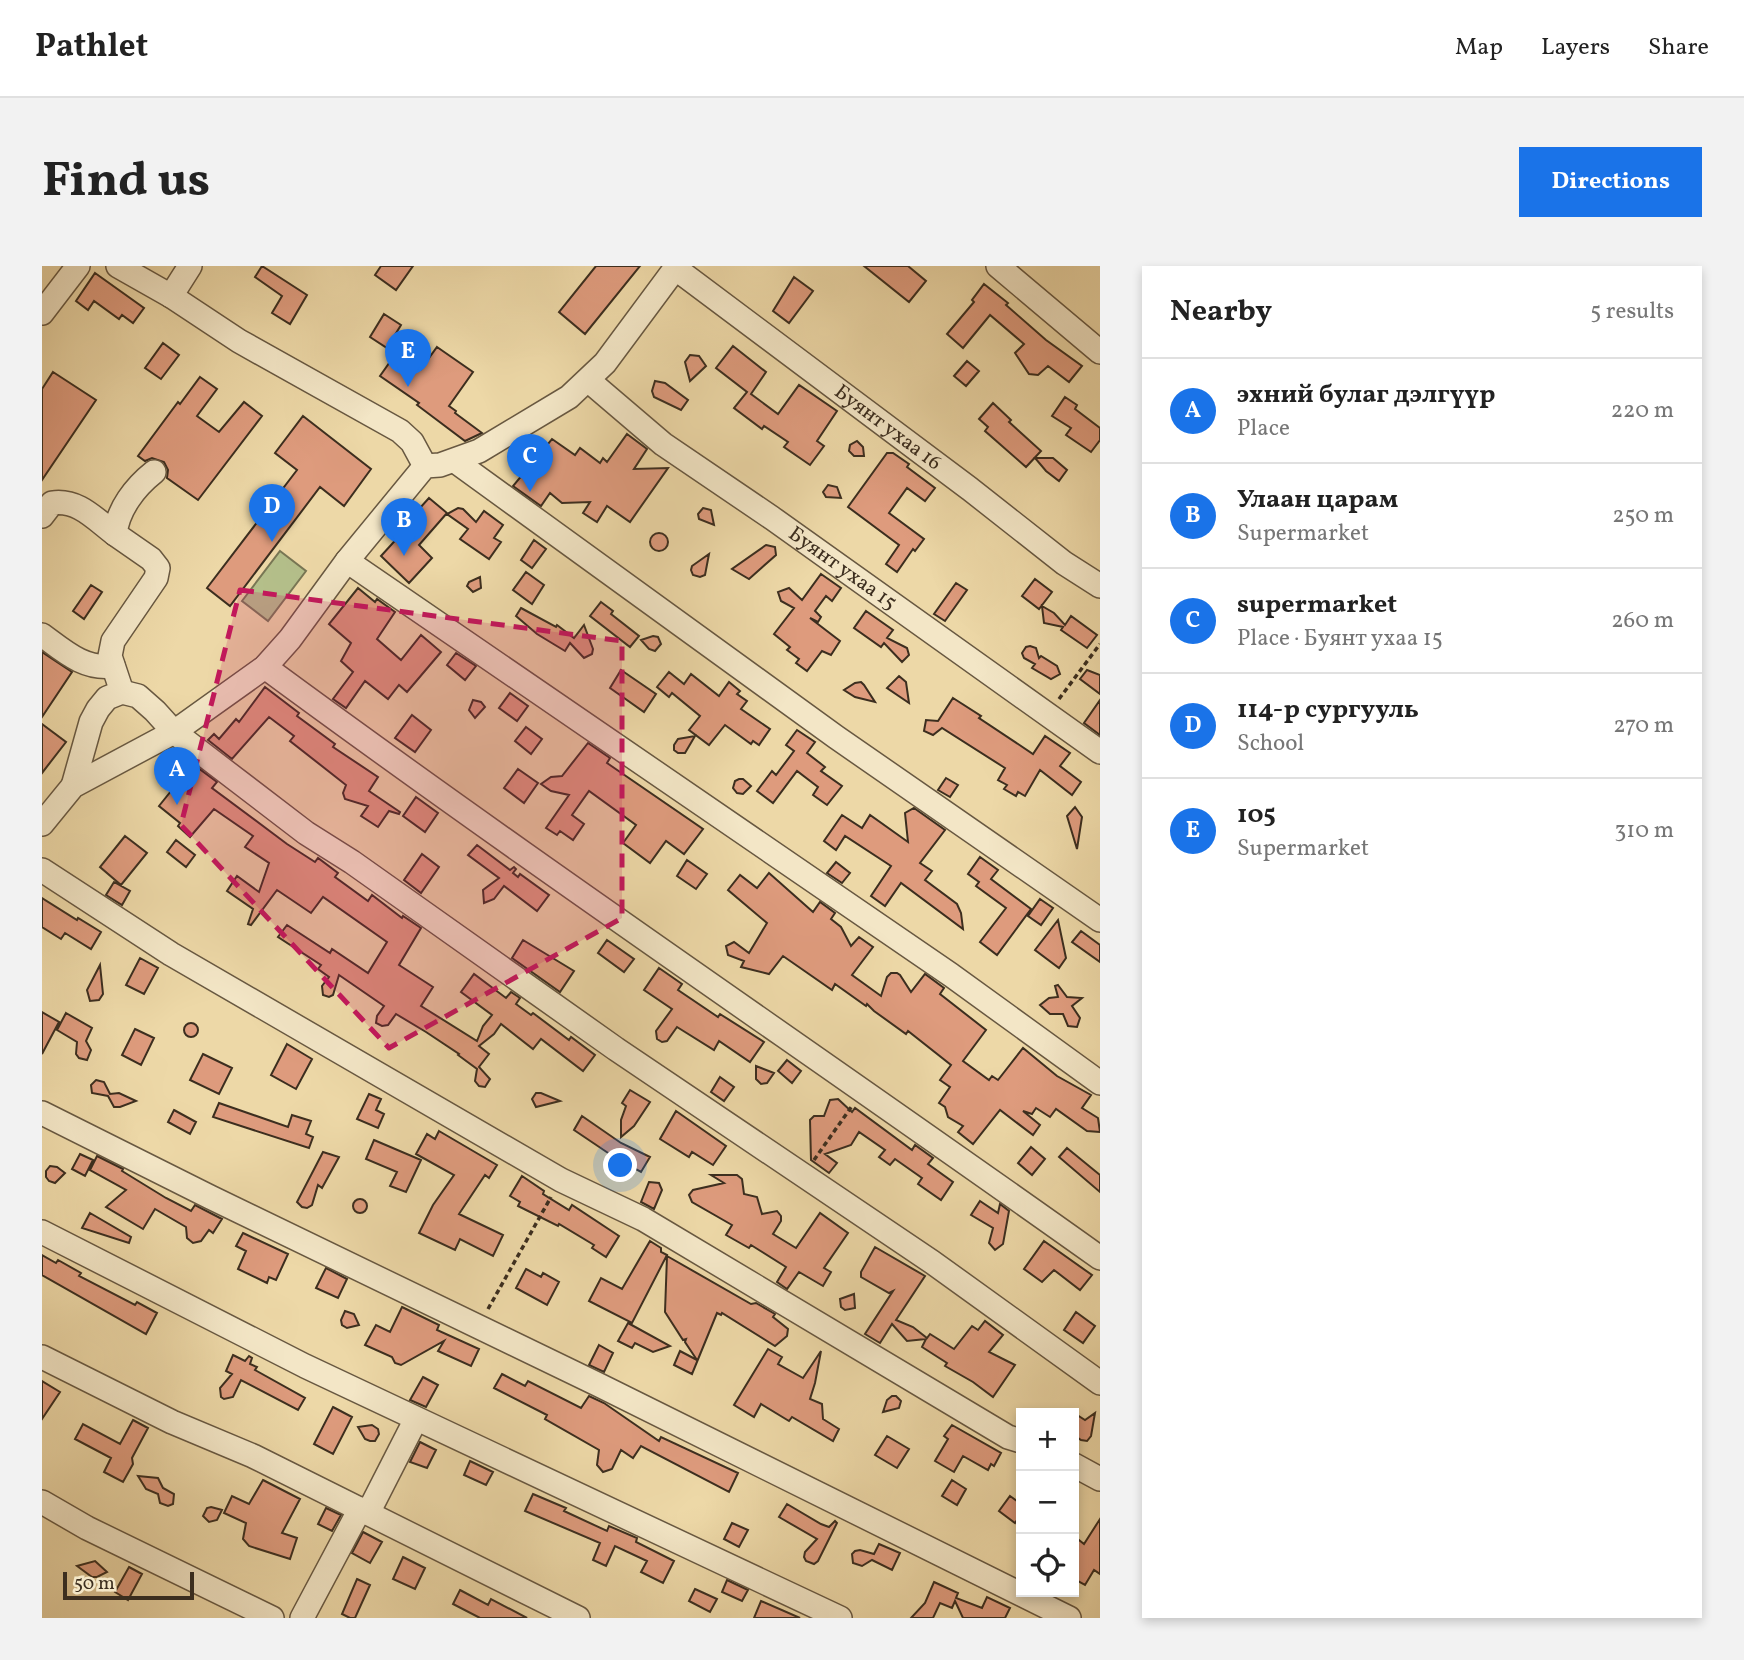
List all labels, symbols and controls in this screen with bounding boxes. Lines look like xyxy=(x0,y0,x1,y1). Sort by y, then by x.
text: Pathlet xyxy=(35,25,148,71)
text: Map xyxy=(1455,31,1503,65)
text: Layers xyxy=(1541,31,1610,65)
text: Share xyxy=(1648,31,1709,65)
button: Directions xyxy=(1519,147,1702,217)
text: Find us xyxy=(42,148,210,217)
text: Nearby xyxy=(1170,291,1272,333)
text: 5 results xyxy=(1590,296,1674,328)
pin: E xyxy=(385,329,431,387)
text: эхний булаг дэлгүүр xyxy=(1237,377,1495,413)
street label: Буянт ухаа 16 xyxy=(828,378,948,477)
text: A xyxy=(1185,395,1201,427)
text: 220 m xyxy=(1611,395,1674,427)
text: Place xyxy=(1237,413,1290,445)
pin: C xyxy=(507,434,553,492)
text: Улаан царам xyxy=(1237,482,1398,518)
pin: D xyxy=(249,484,295,542)
pin: B xyxy=(381,498,427,556)
text: B xyxy=(1185,500,1201,532)
text: 250 m xyxy=(1612,500,1674,532)
text: Supermarket xyxy=(1237,518,1369,550)
street label: Буянт ухаа 15 xyxy=(782,520,903,617)
text: supermarket xyxy=(1237,587,1397,623)
text: C xyxy=(1186,605,1200,637)
text: 260 m xyxy=(1611,605,1674,637)
text: Place · Буянт ухаа 15 xyxy=(1237,623,1443,655)
text: 114-р сургууль xyxy=(1237,692,1419,728)
text: D xyxy=(1185,710,1201,742)
text: 270 m xyxy=(1613,710,1674,742)
text: School xyxy=(1237,728,1304,760)
pin: A xyxy=(154,747,200,805)
text: 105 xyxy=(1237,797,1276,833)
text: E xyxy=(1186,815,1200,847)
text: 310 m xyxy=(1614,815,1674,847)
text: Supermarket xyxy=(1237,833,1369,865)
your location xyxy=(603,1148,637,1182)
map controls xyxy=(1016,1408,1079,1597)
button: + xyxy=(1016,1408,1079,1471)
button: − xyxy=(1016,1471,1079,1534)
button: locate xyxy=(1016,1534,1079,1597)
scale bar xyxy=(63,1569,194,1601)
text: 50 m xyxy=(74,1571,115,1597)

